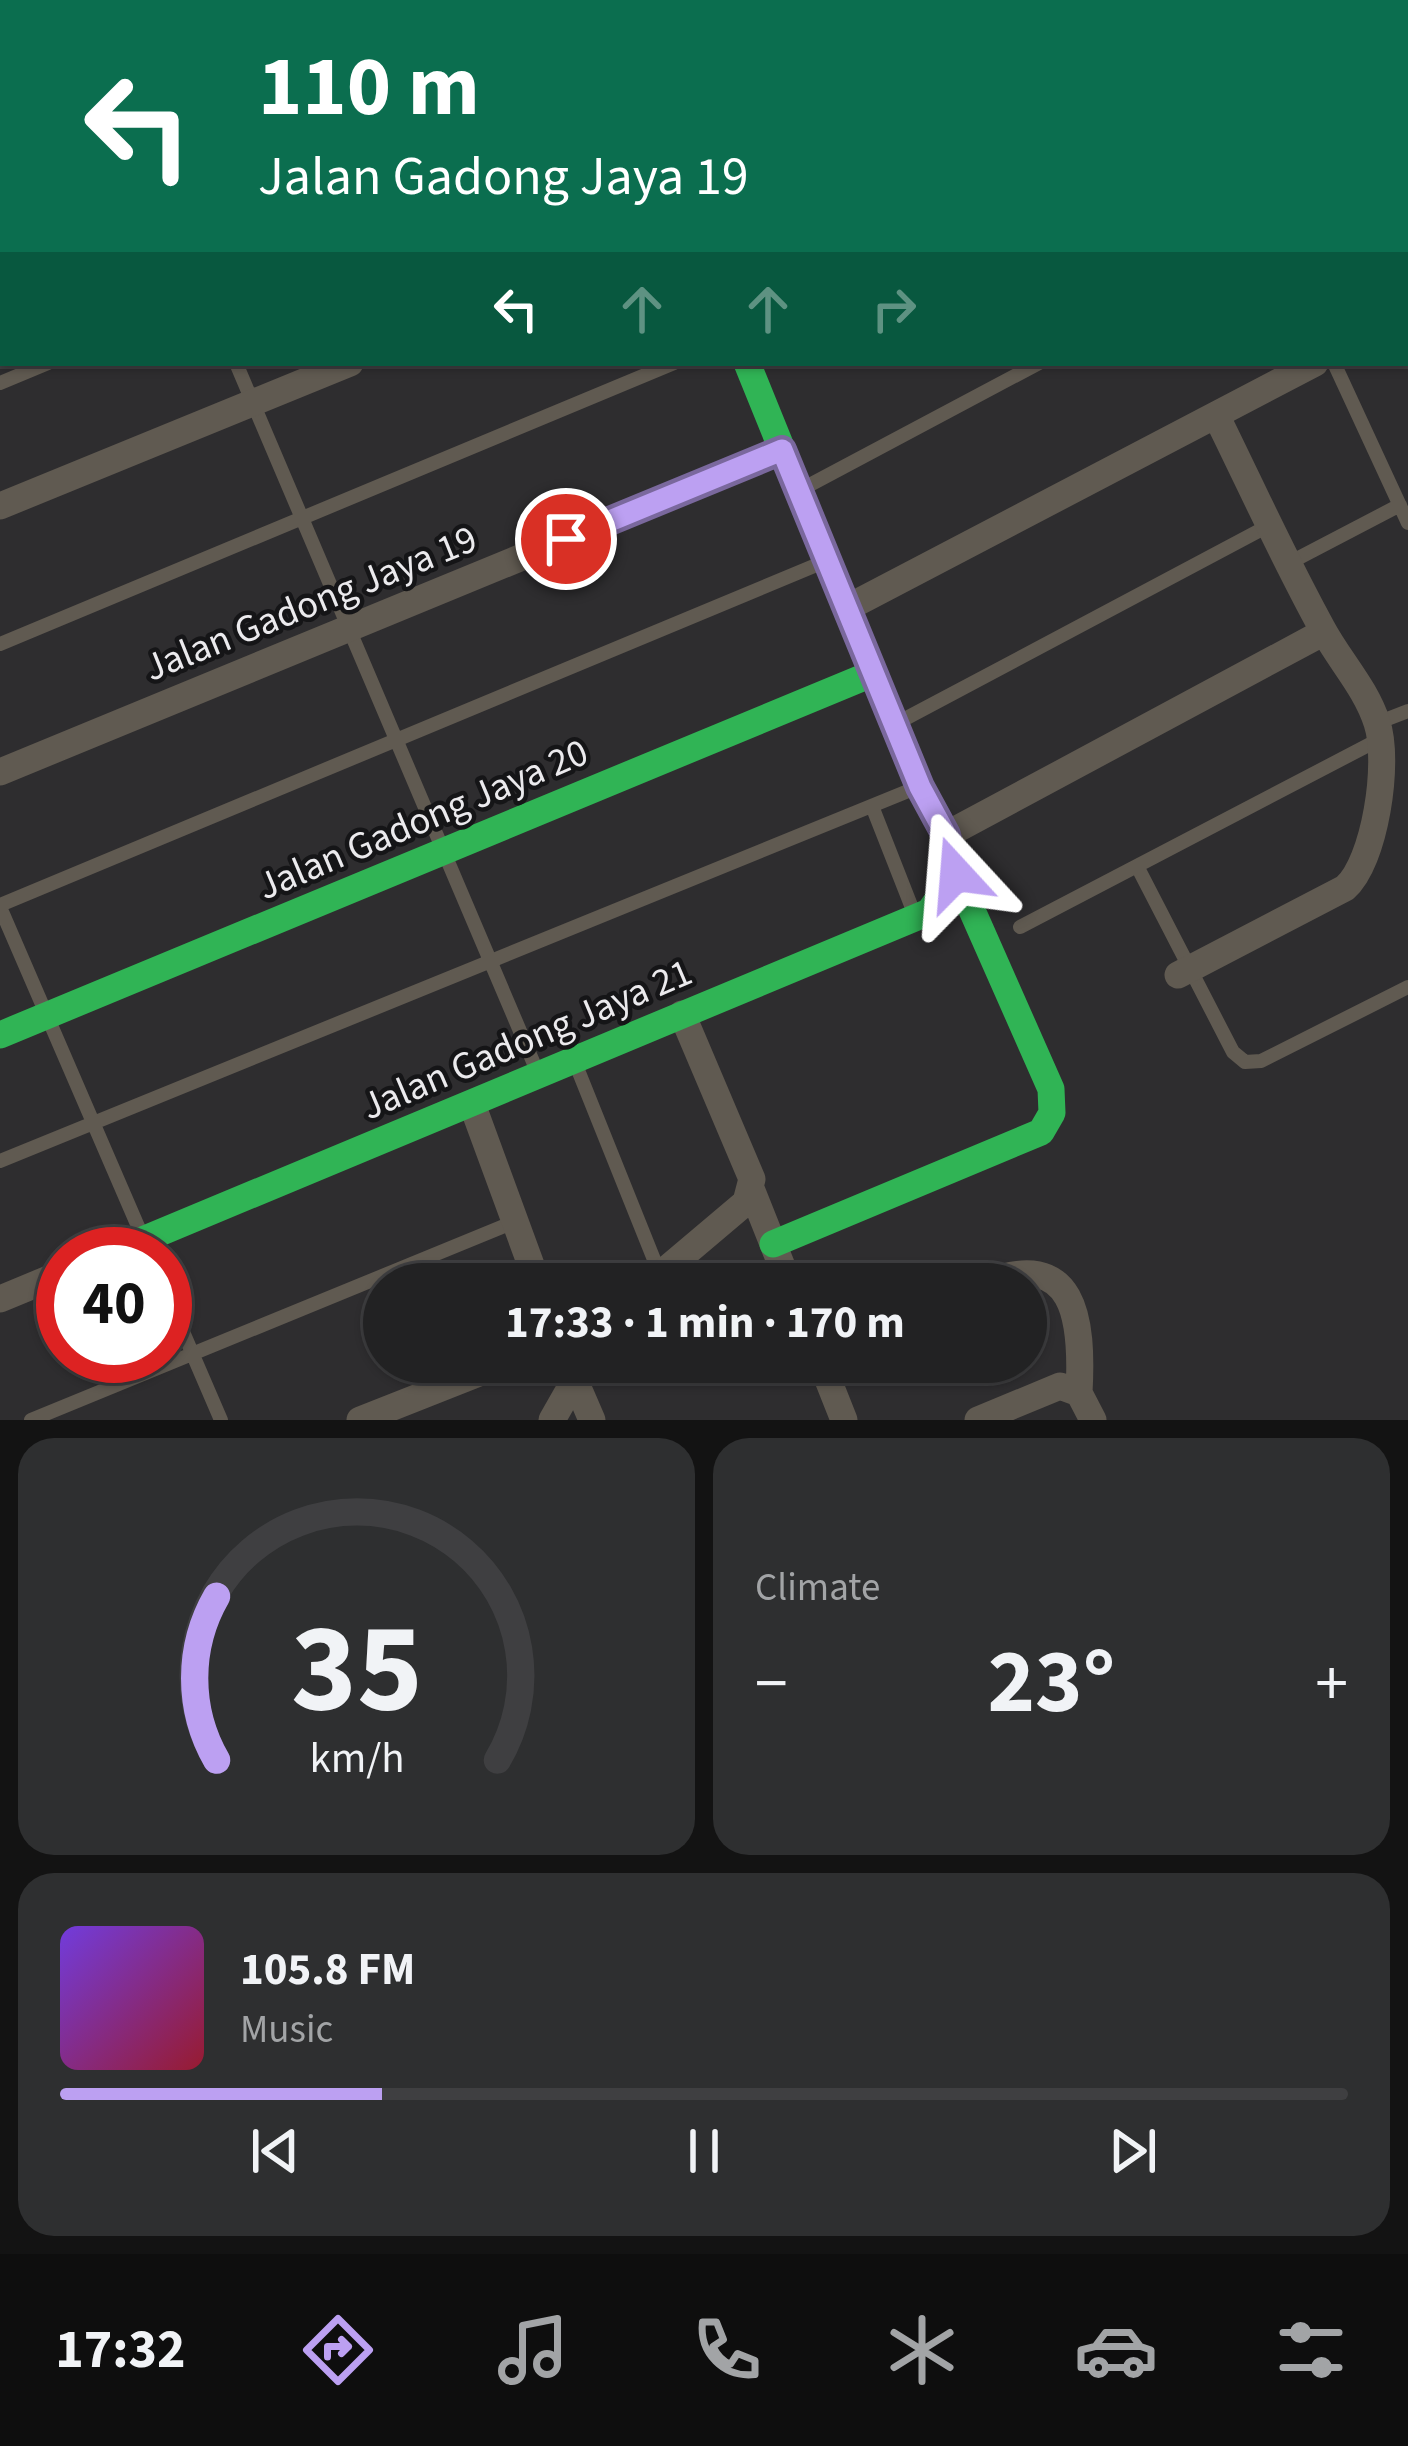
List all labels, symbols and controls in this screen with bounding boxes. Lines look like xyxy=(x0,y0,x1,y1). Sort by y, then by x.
text: 110 m xyxy=(258,28,480,148)
icon: left xyxy=(60,48,216,204)
text: Jalan Gadong Jaya 19 xyxy=(258,139,749,216)
icon: left xyxy=(483,276,549,342)
icon: ahead xyxy=(609,276,675,342)
icon: ahead xyxy=(735,276,801,342)
icon: right xyxy=(861,276,927,342)
pin xyxy=(515,488,617,590)
icon: arrive xyxy=(533,506,599,572)
street label: Jalan Gadong Jaya 19 xyxy=(136,512,486,696)
street label: Jalan Gadong Jaya 20 xyxy=(249,725,597,915)
position arrow xyxy=(893,811,1019,937)
street label: Jalan Gadong Jaya 21 xyxy=(353,945,701,1135)
speed limit sign: 40 xyxy=(36,1227,192,1383)
text: 17:33 · 1 min · 170 m xyxy=(505,1291,905,1355)
text: Climate xyxy=(755,1560,880,1616)
text: 35 xyxy=(291,1581,422,1759)
text: 23° xyxy=(988,1619,1115,1747)
text: − xyxy=(755,1637,788,1731)
text: + xyxy=(1315,1637,1348,1731)
text: km/h xyxy=(309,1727,404,1788)
text: 105.8 FM xyxy=(240,1938,415,2002)
text: Music xyxy=(240,2002,333,2058)
icon: previous xyxy=(242,2118,308,2184)
icon: pause xyxy=(671,2118,737,2184)
icon: next xyxy=(1100,2118,1166,2184)
icon: directions xyxy=(296,2308,380,2392)
icon: music xyxy=(491,2308,575,2392)
icon: phone xyxy=(685,2308,769,2392)
icon: climate xyxy=(880,2308,964,2392)
icon: car xyxy=(1074,2308,1158,2392)
icon: filters xyxy=(1269,2308,1353,2392)
text: 17:32 xyxy=(55,2312,186,2389)

